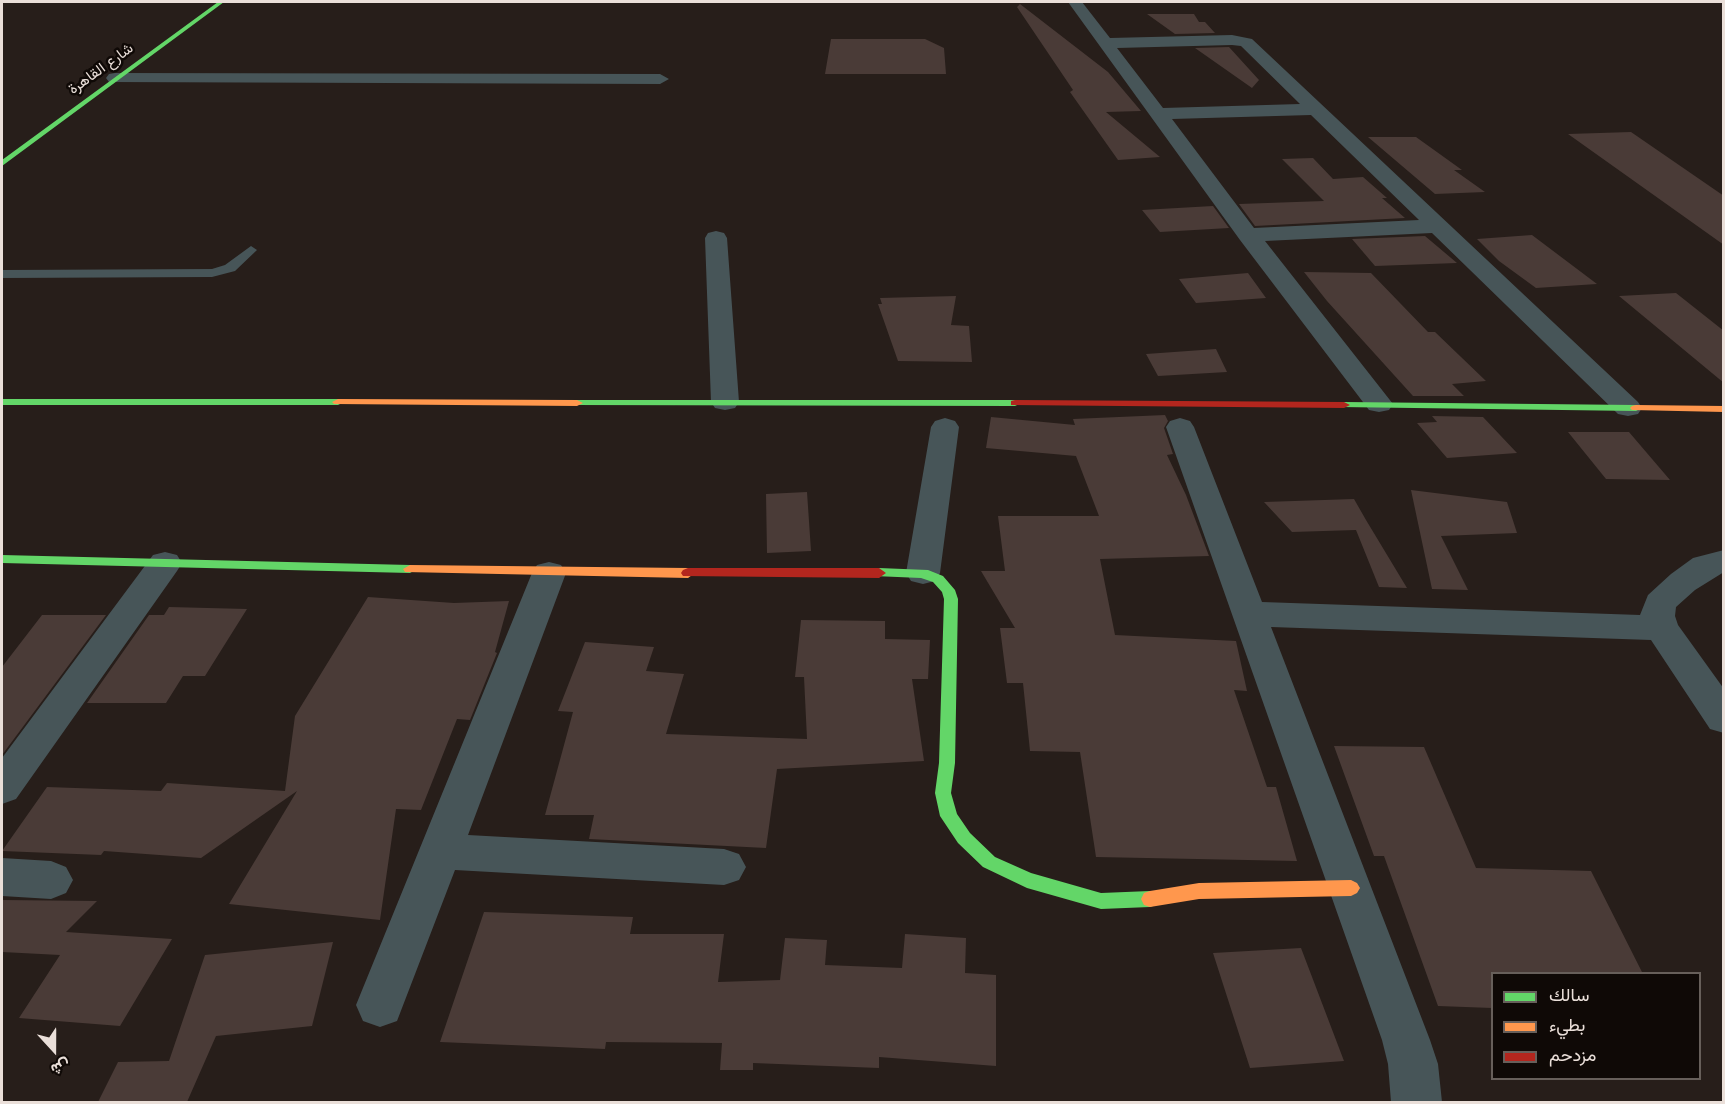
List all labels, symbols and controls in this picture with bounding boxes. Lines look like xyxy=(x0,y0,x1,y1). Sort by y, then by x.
street label: شارع القاهرة xyxy=(65,40,137,98)
legend xyxy=(1491,972,1701,1080)
text: سالك xyxy=(1549,985,1589,1005)
text: بطيء xyxy=(1549,1015,1585,1035)
north arrow xyxy=(24,1020,84,1080)
text: مزدحم xyxy=(1549,1045,1596,1065)
text: ش xyxy=(49,1056,73,1079)

